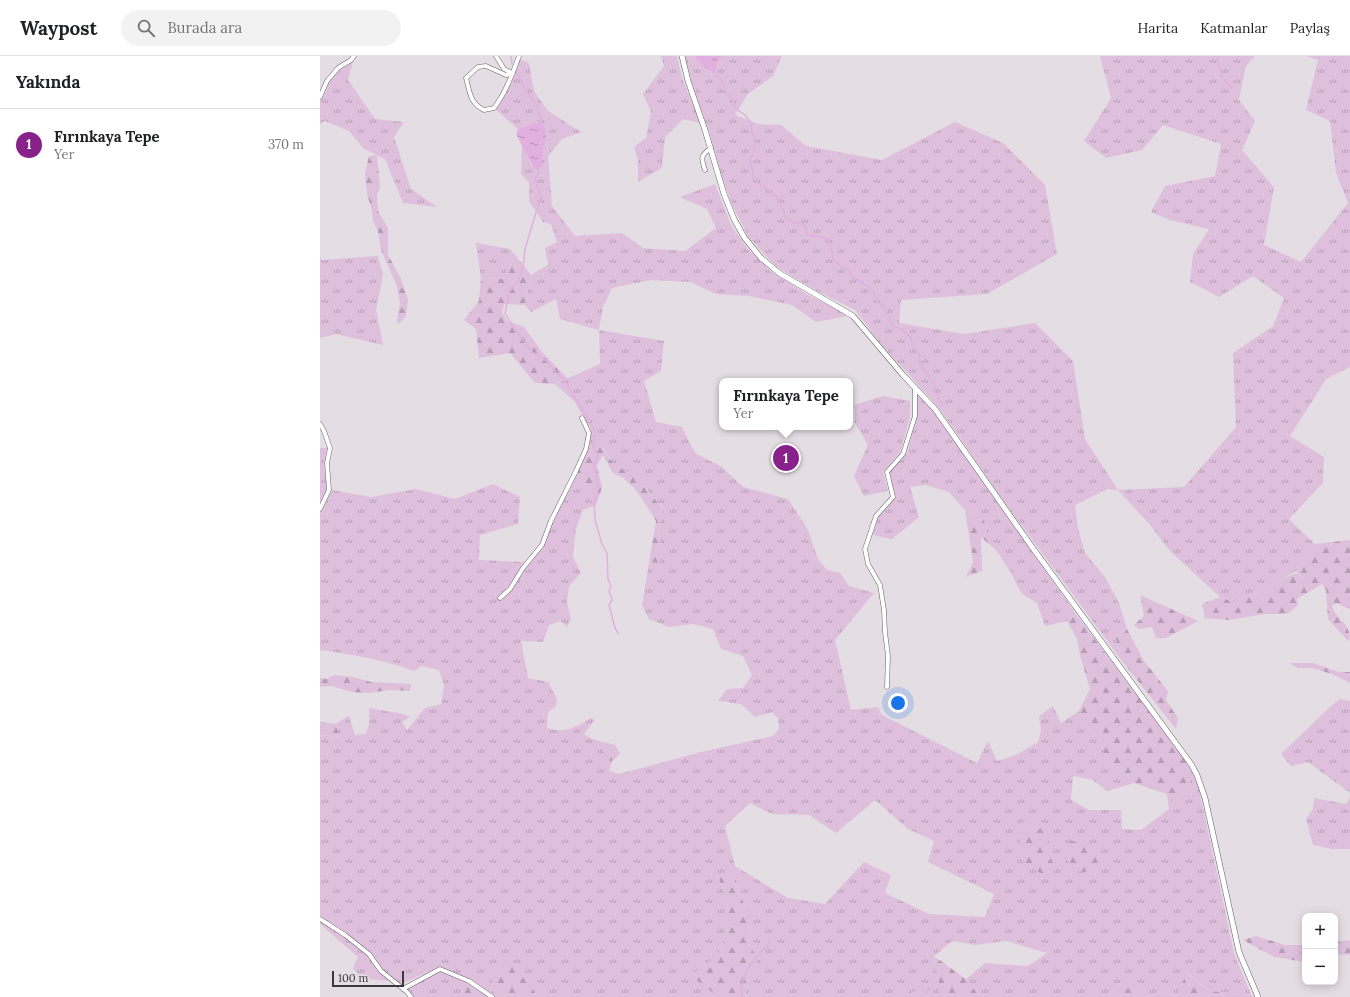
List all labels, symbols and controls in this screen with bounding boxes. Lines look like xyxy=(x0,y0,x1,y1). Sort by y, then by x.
search box xyxy=(121,10,401,46)
text: Waypost xyxy=(20,16,97,40)
icon: search xyxy=(135,17,157,39)
text: Burada ara xyxy=(167,18,242,37)
text: Harita xyxy=(1138,19,1178,37)
text: Katmanlar xyxy=(1200,19,1268,37)
text: Paylaş xyxy=(1290,19,1330,37)
text: Yakında xyxy=(16,71,80,93)
text: Fırınkaya Tepe xyxy=(54,127,160,146)
text: 1 xyxy=(26,136,32,153)
text: 370 m xyxy=(268,136,304,153)
text: Yer xyxy=(54,146,74,163)
popup xyxy=(719,378,853,430)
text: Fırınkaya Tepe xyxy=(733,386,839,405)
text: Yer xyxy=(733,405,753,422)
pin: 1 xyxy=(773,443,799,473)
your location xyxy=(888,693,908,713)
map controls xyxy=(1302,913,1338,985)
button: + xyxy=(1302,913,1338,949)
button: − xyxy=(1302,949,1338,985)
scale bar xyxy=(332,969,404,988)
text: 100 m xyxy=(338,971,368,985)

